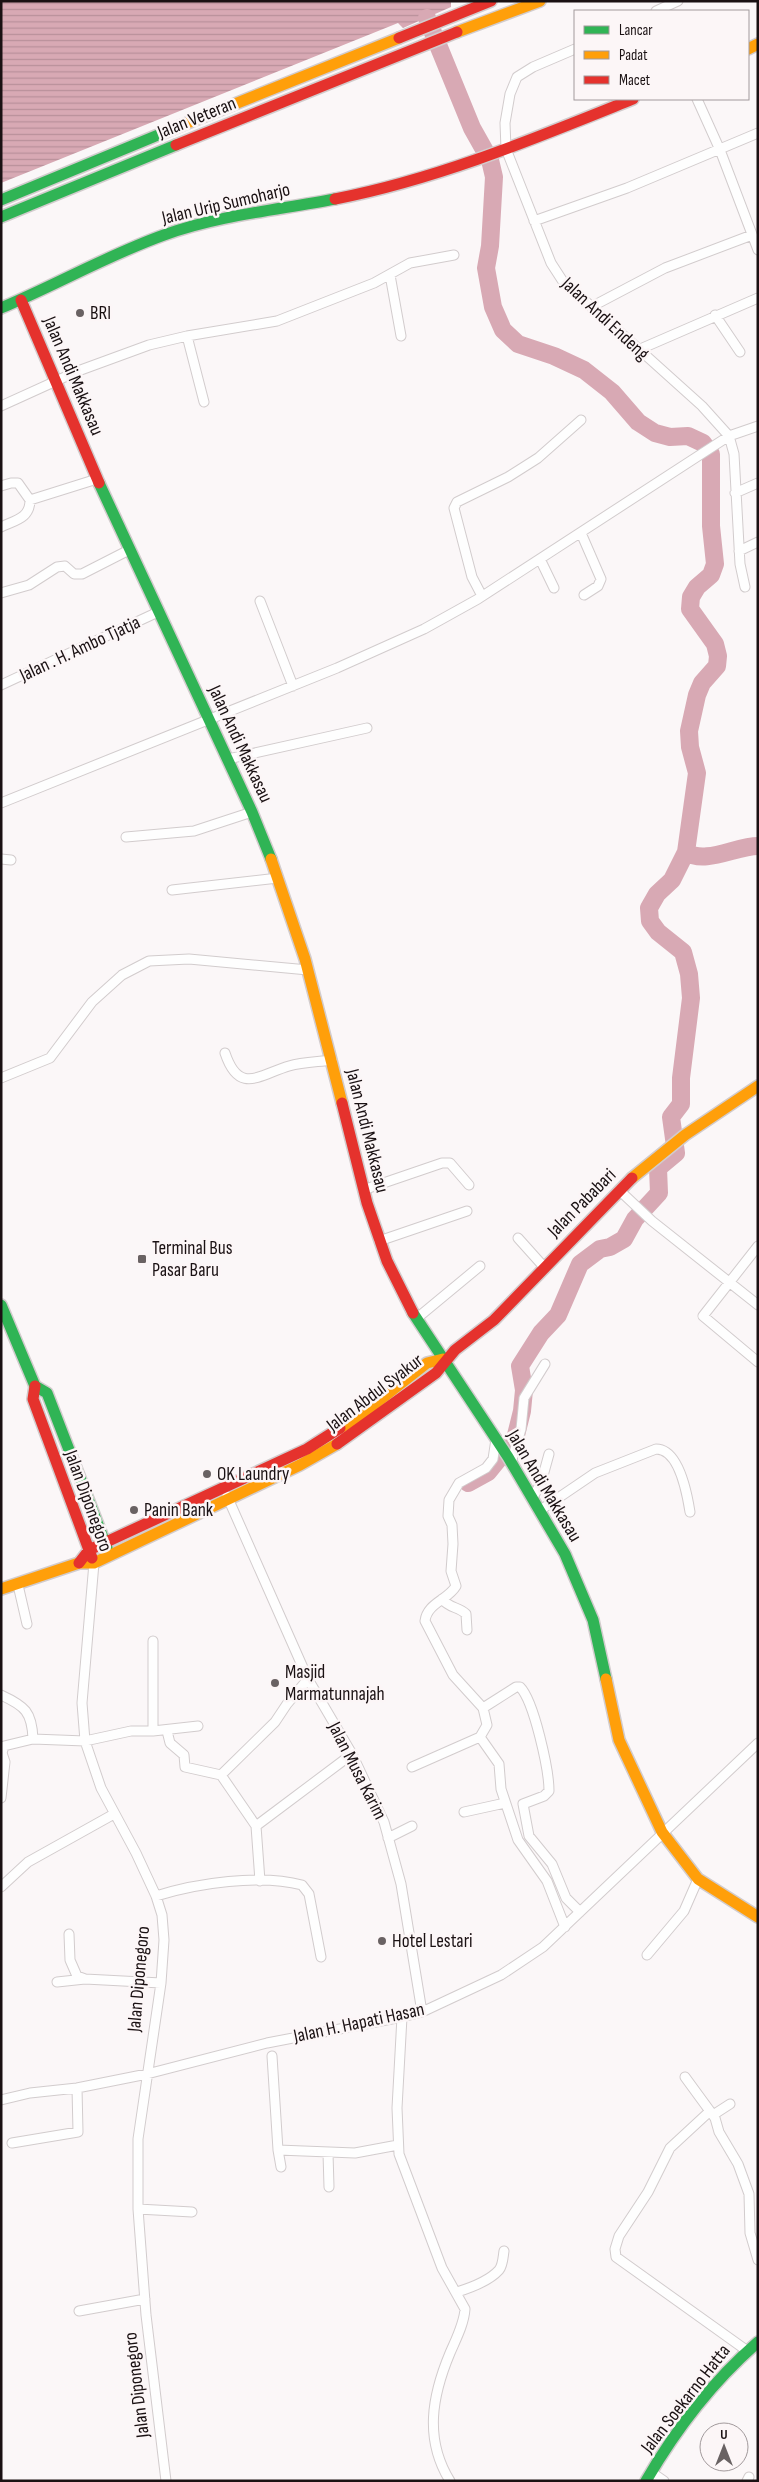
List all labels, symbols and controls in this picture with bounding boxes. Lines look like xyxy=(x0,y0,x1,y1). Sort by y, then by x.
legend xyxy=(574,10,749,100)
text: Lancar xyxy=(619,21,653,40)
text: Padat xyxy=(619,46,648,65)
text: Macet xyxy=(619,71,651,90)
street label: Jalan Veteran xyxy=(153,92,240,145)
street label: Jalan Urip Sumoharjo xyxy=(159,178,292,230)
street label: Jalan Andi Endeng xyxy=(556,272,654,366)
place label: BRI xyxy=(90,302,111,325)
marker: BRI xyxy=(74,307,86,319)
street label: Jalan Andi Makkasau xyxy=(37,312,108,439)
street label: Jalan . H. Ambo Tjatja xyxy=(15,611,144,687)
street label: Jalan Andi Makkasau xyxy=(202,681,277,806)
street label: Jalan Andi Makkasau xyxy=(340,1066,393,1195)
street label: Jalan Pababari xyxy=(542,1164,621,1243)
place label: Terminal Bus Pasar Baru xyxy=(152,1237,233,1282)
marker: Terminal Bus Pasar Baru xyxy=(136,1253,148,1265)
street label: Jalan Abdul Syakur xyxy=(321,1349,428,1437)
street label: Jalan Andi Makkasau xyxy=(501,1425,586,1546)
street label: Jalan Diponegoro xyxy=(59,1446,117,1555)
place label: OK Laundry xyxy=(217,1463,290,1486)
marker: OK Laundry xyxy=(201,1468,213,1480)
place label: Panin Bank xyxy=(144,1499,214,1522)
marker: Panin Bank xyxy=(128,1504,140,1516)
place label: Masjid Marmatunnajah xyxy=(285,1661,385,1706)
marker: Masjid Marmatunnajah xyxy=(269,1677,281,1689)
street label: Jalan Musa Karim xyxy=(322,1717,391,1824)
street label: Jalan Diponegoro xyxy=(123,1925,155,2034)
place label: Hotel Lestari xyxy=(392,1930,473,1953)
marker: Hotel Lestari xyxy=(376,1935,388,1947)
street label: Jalan H. Hapati Hasan xyxy=(291,1998,426,2048)
street label: Jalan Diponegoro xyxy=(119,2331,155,2440)
street label: Jalan Soekarno Hatta xyxy=(636,2340,736,2459)
north arrow xyxy=(699,2422,749,2472)
text: U xyxy=(720,2426,728,2443)

